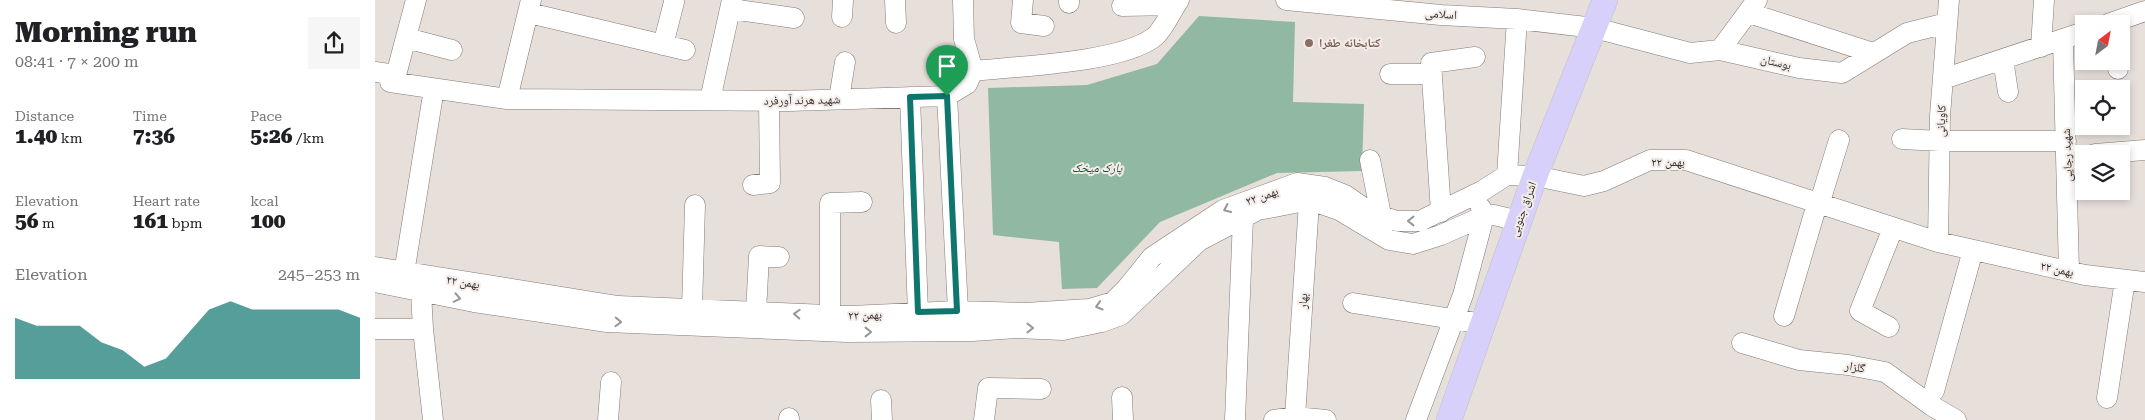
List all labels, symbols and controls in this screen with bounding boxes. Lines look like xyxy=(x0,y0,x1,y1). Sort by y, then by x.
street label: اسلامی xyxy=(1425,6,1457,22)
north arrow xyxy=(2075,15,2130,70)
map controls xyxy=(2075,15,2130,200)
text: Morning run xyxy=(15,16,197,49)
button: share xyxy=(308,17,360,69)
place label: کتابخانه طغرا xyxy=(1319,36,1381,50)
marker: کتابخانه طغرا xyxy=(1303,37,1315,49)
pin xyxy=(926,45,968,96)
text: 08:41 · 7 × 200 m xyxy=(15,52,139,71)
icon: arrive xyxy=(933,52,961,80)
street label: بوستان xyxy=(1759,52,1793,73)
button: locate xyxy=(2075,80,2130,135)
street label: شهید هرند آورفرد xyxy=(764,92,840,108)
street label: کاویانی xyxy=(1933,105,1949,137)
text: Distance xyxy=(15,108,74,124)
text: Time xyxy=(133,108,167,124)
text: Pace xyxy=(250,108,282,124)
text: 1.40 xyxy=(15,124,57,148)
text: 7:36 xyxy=(133,124,175,148)
text: 5:26 xyxy=(250,124,293,148)
street label: شهید رجایی xyxy=(2059,128,2075,182)
text: km xyxy=(57,130,82,146)
text: /km xyxy=(293,130,324,146)
button: layers xyxy=(2075,145,2130,200)
street label: ۲۲ بهمن xyxy=(1651,155,1685,169)
park label: پارک میخک xyxy=(1072,161,1123,175)
street label: اشراق جنوبی xyxy=(1507,179,1540,239)
street label: ۲۲ بهمن xyxy=(1244,184,1280,209)
text: Elevation xyxy=(15,193,78,209)
text: Heart rate xyxy=(133,193,200,209)
text: kcal xyxy=(250,193,279,209)
one-way arrow xyxy=(1223,203,1232,214)
text: 56 xyxy=(15,209,39,233)
text: 161 xyxy=(133,209,168,233)
text: 100 xyxy=(250,209,286,233)
text: m xyxy=(39,215,55,231)
text: bpm xyxy=(168,215,202,231)
one-way arrow xyxy=(1406,216,1414,226)
street label: ۲۲ بهمن xyxy=(2039,259,2075,280)
text: Elevation xyxy=(15,265,88,284)
text: 245–253 m xyxy=(278,265,360,284)
street label: ۲۲ بهمن xyxy=(445,272,481,292)
one-way arrow xyxy=(453,293,462,303)
street label: بهار xyxy=(1295,293,1311,310)
one-way arrow xyxy=(1096,300,1104,310)
street label: ۲۲ بهمن xyxy=(848,307,882,323)
one-way arrow xyxy=(793,308,801,319)
one-way arrow xyxy=(614,317,622,328)
one-way arrow xyxy=(1026,323,1034,333)
one-way arrow xyxy=(864,327,872,337)
street label: گلزار xyxy=(1843,358,1866,376)

